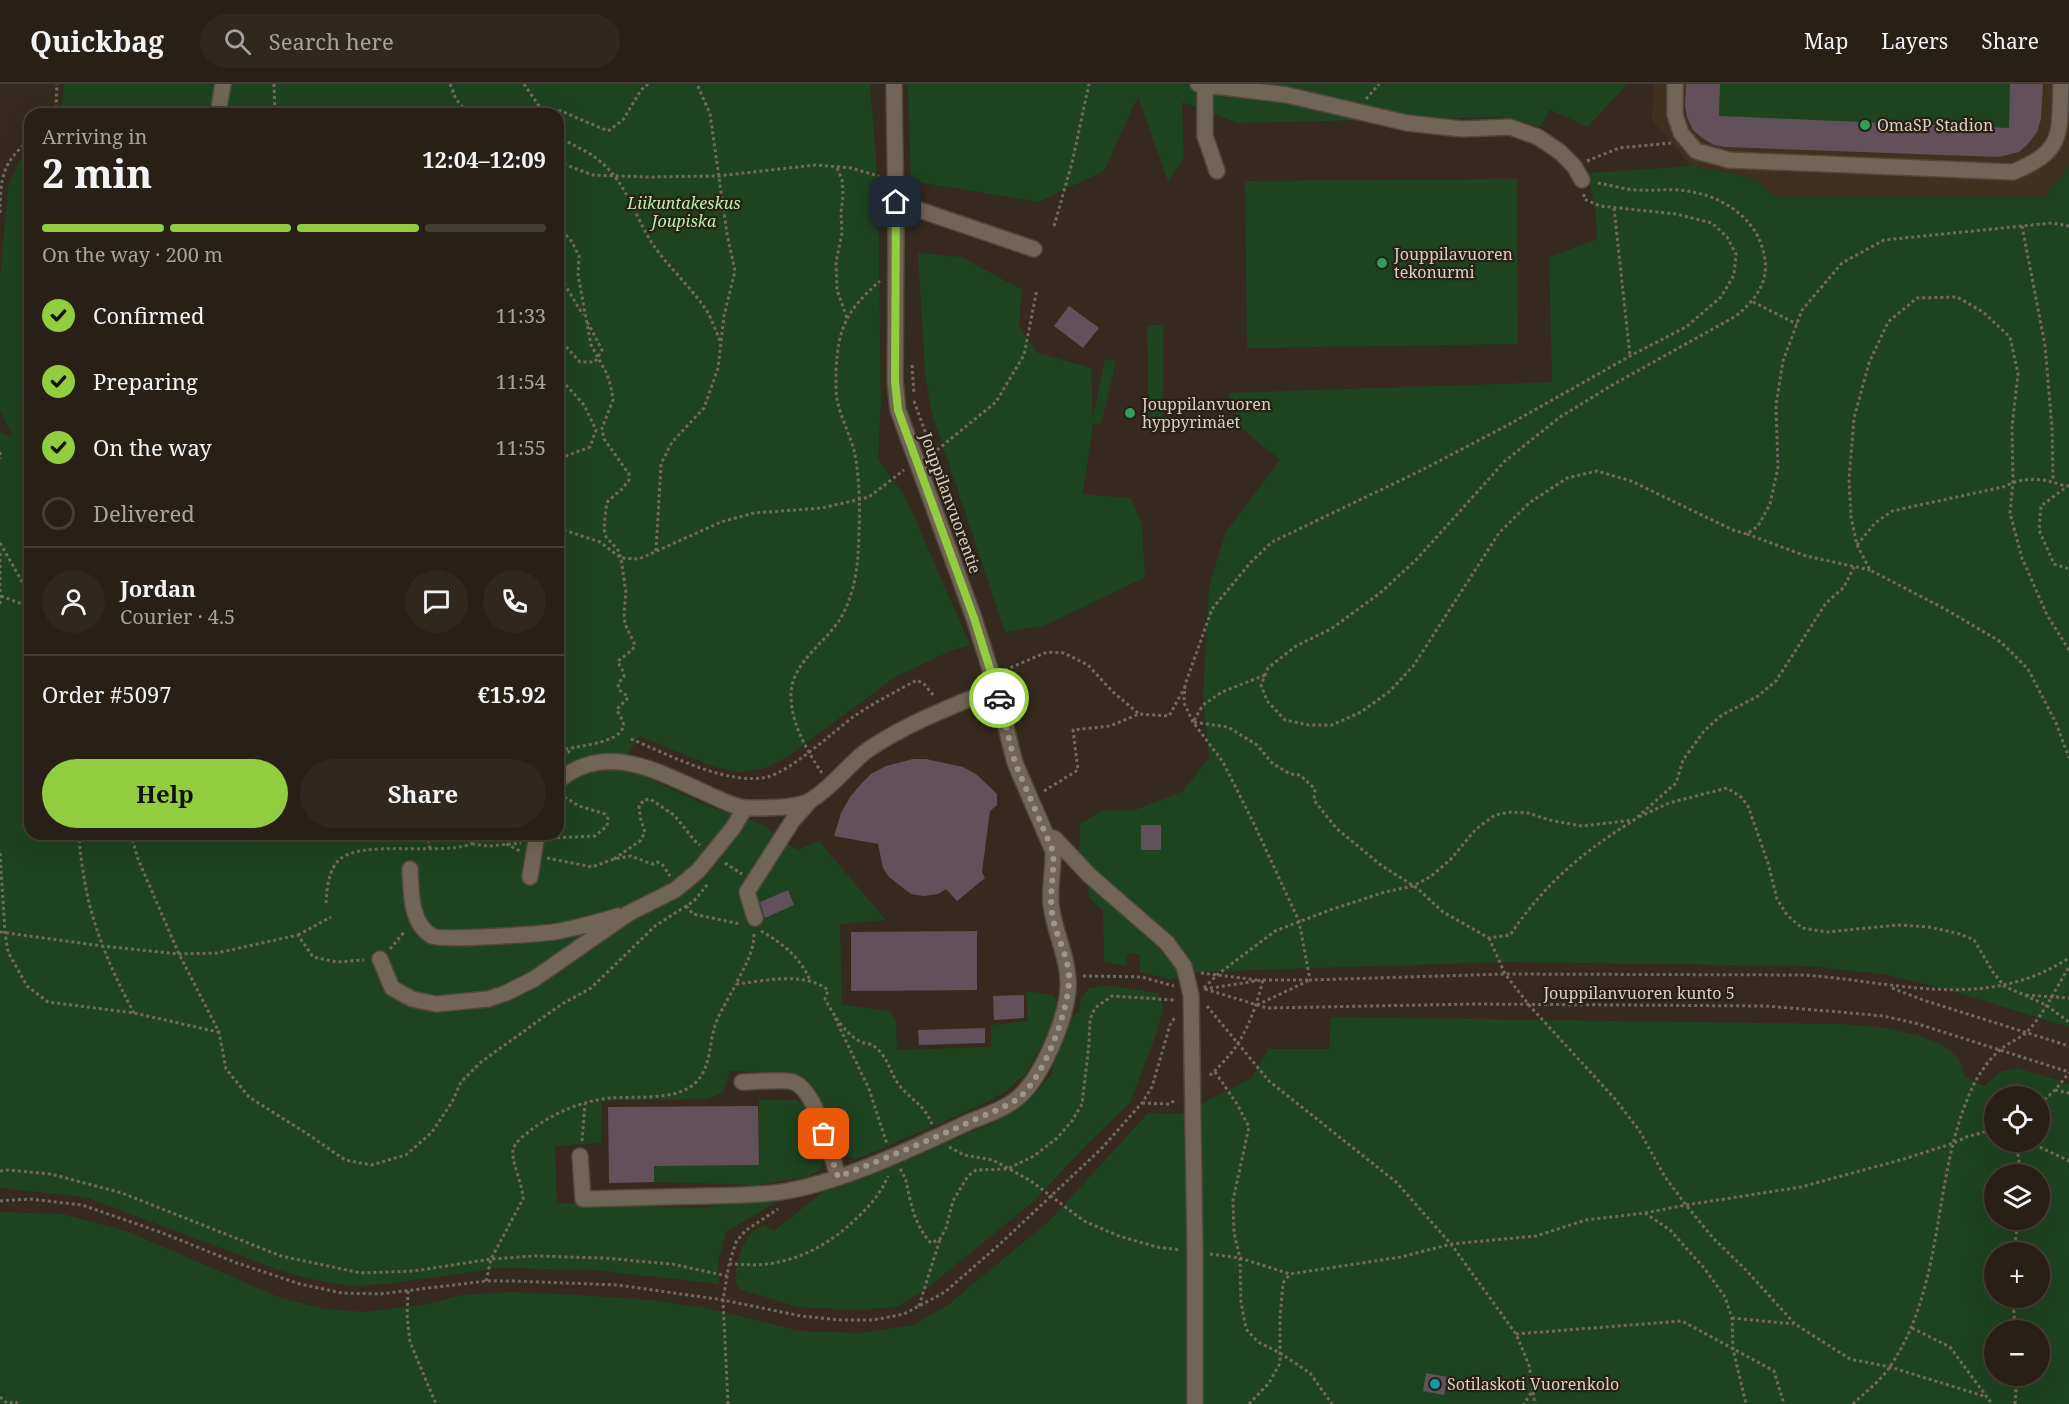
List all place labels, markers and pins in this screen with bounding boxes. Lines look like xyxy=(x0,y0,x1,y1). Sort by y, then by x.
place label: OmaSP Stadion xyxy=(1877,114,1993,136)
marker: OmaSP Stadion xyxy=(1858,118,1872,132)
pin xyxy=(870,176,921,227)
place label: Jouppilavuoren tekonurmi xyxy=(1393,243,1513,283)
marker: Jouppilavuoren tekonurmi xyxy=(1375,256,1389,270)
place label: Jouppilanvuoren hyppyrimäet xyxy=(1141,393,1271,433)
marker: Jouppilanvuoren hyppyrimäet xyxy=(1123,406,1137,420)
pin xyxy=(798,1108,849,1159)
place label: Sotilaskoti Vuorenkolo xyxy=(1447,1373,1619,1395)
marker: Sotilaskoti Vuorenkolo xyxy=(1428,1377,1442,1391)

